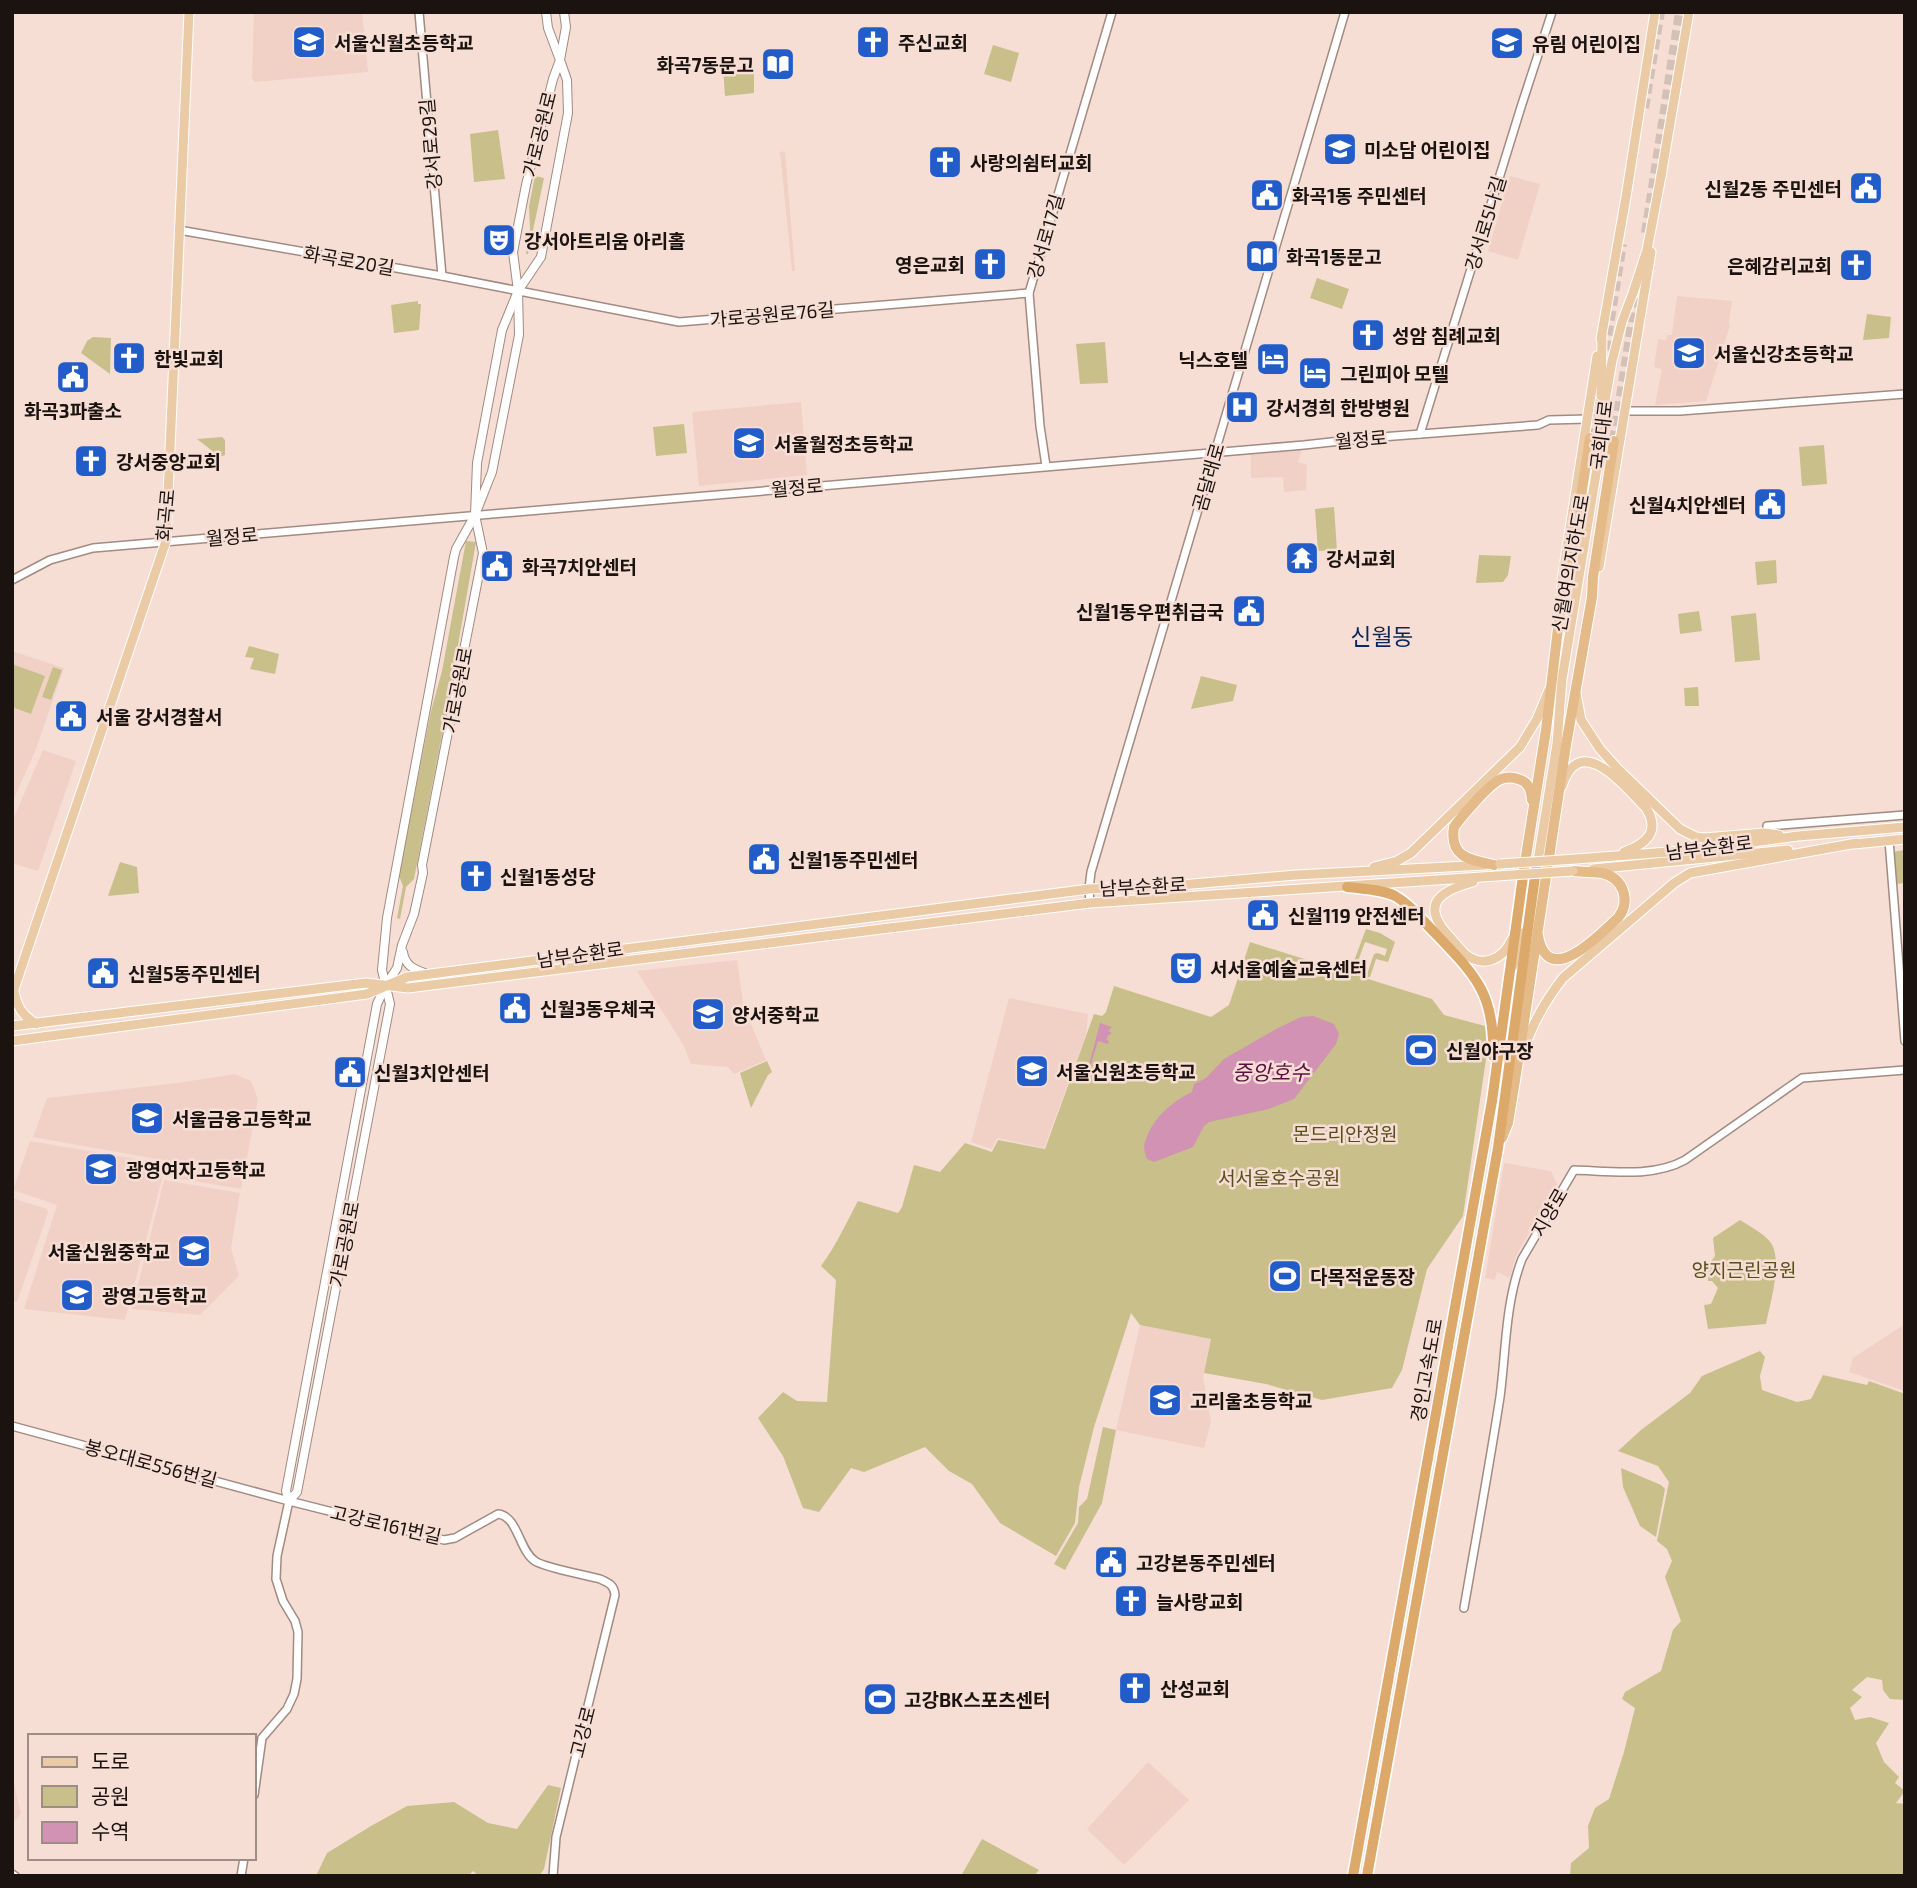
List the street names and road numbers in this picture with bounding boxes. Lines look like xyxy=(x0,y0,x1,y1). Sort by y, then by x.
street label: 가로공원로 xyxy=(517,89,561,179)
street label: 강서로29길 xyxy=(415,97,445,191)
street label: 강서로5나길 xyxy=(1460,173,1510,273)
street label: 강서로17길 xyxy=(1022,191,1068,281)
street label: 화곡로20길 xyxy=(302,241,396,279)
street label: 가로공원로76길 xyxy=(708,297,836,331)
street label: 국회대로 xyxy=(1585,399,1617,471)
street label: 월정로 xyxy=(1334,425,1388,453)
street label: 곰달래로 xyxy=(1187,440,1229,514)
street label: 월정로 xyxy=(770,473,824,501)
street label: 화곡로 xyxy=(151,488,179,542)
street label: 신월여의지하도로 xyxy=(1547,492,1593,634)
street label: 월정로 xyxy=(205,522,259,550)
street label: 가로공원로 xyxy=(437,645,477,735)
street label: 남부순환로 xyxy=(1664,830,1754,864)
street label: 남부순환로 xyxy=(1099,872,1187,900)
street label: 남부순환로 xyxy=(535,937,625,971)
street label: 지양로 xyxy=(1526,1184,1572,1240)
street label: 가로공원로 xyxy=(324,1199,364,1289)
street label: 경인고속도로 xyxy=(1406,1316,1446,1424)
street label: 봉오대로556번길 xyxy=(82,1434,220,1492)
street label: 고강로161번길 xyxy=(328,1500,444,1548)
street label: 고강로 xyxy=(564,1704,600,1760)

